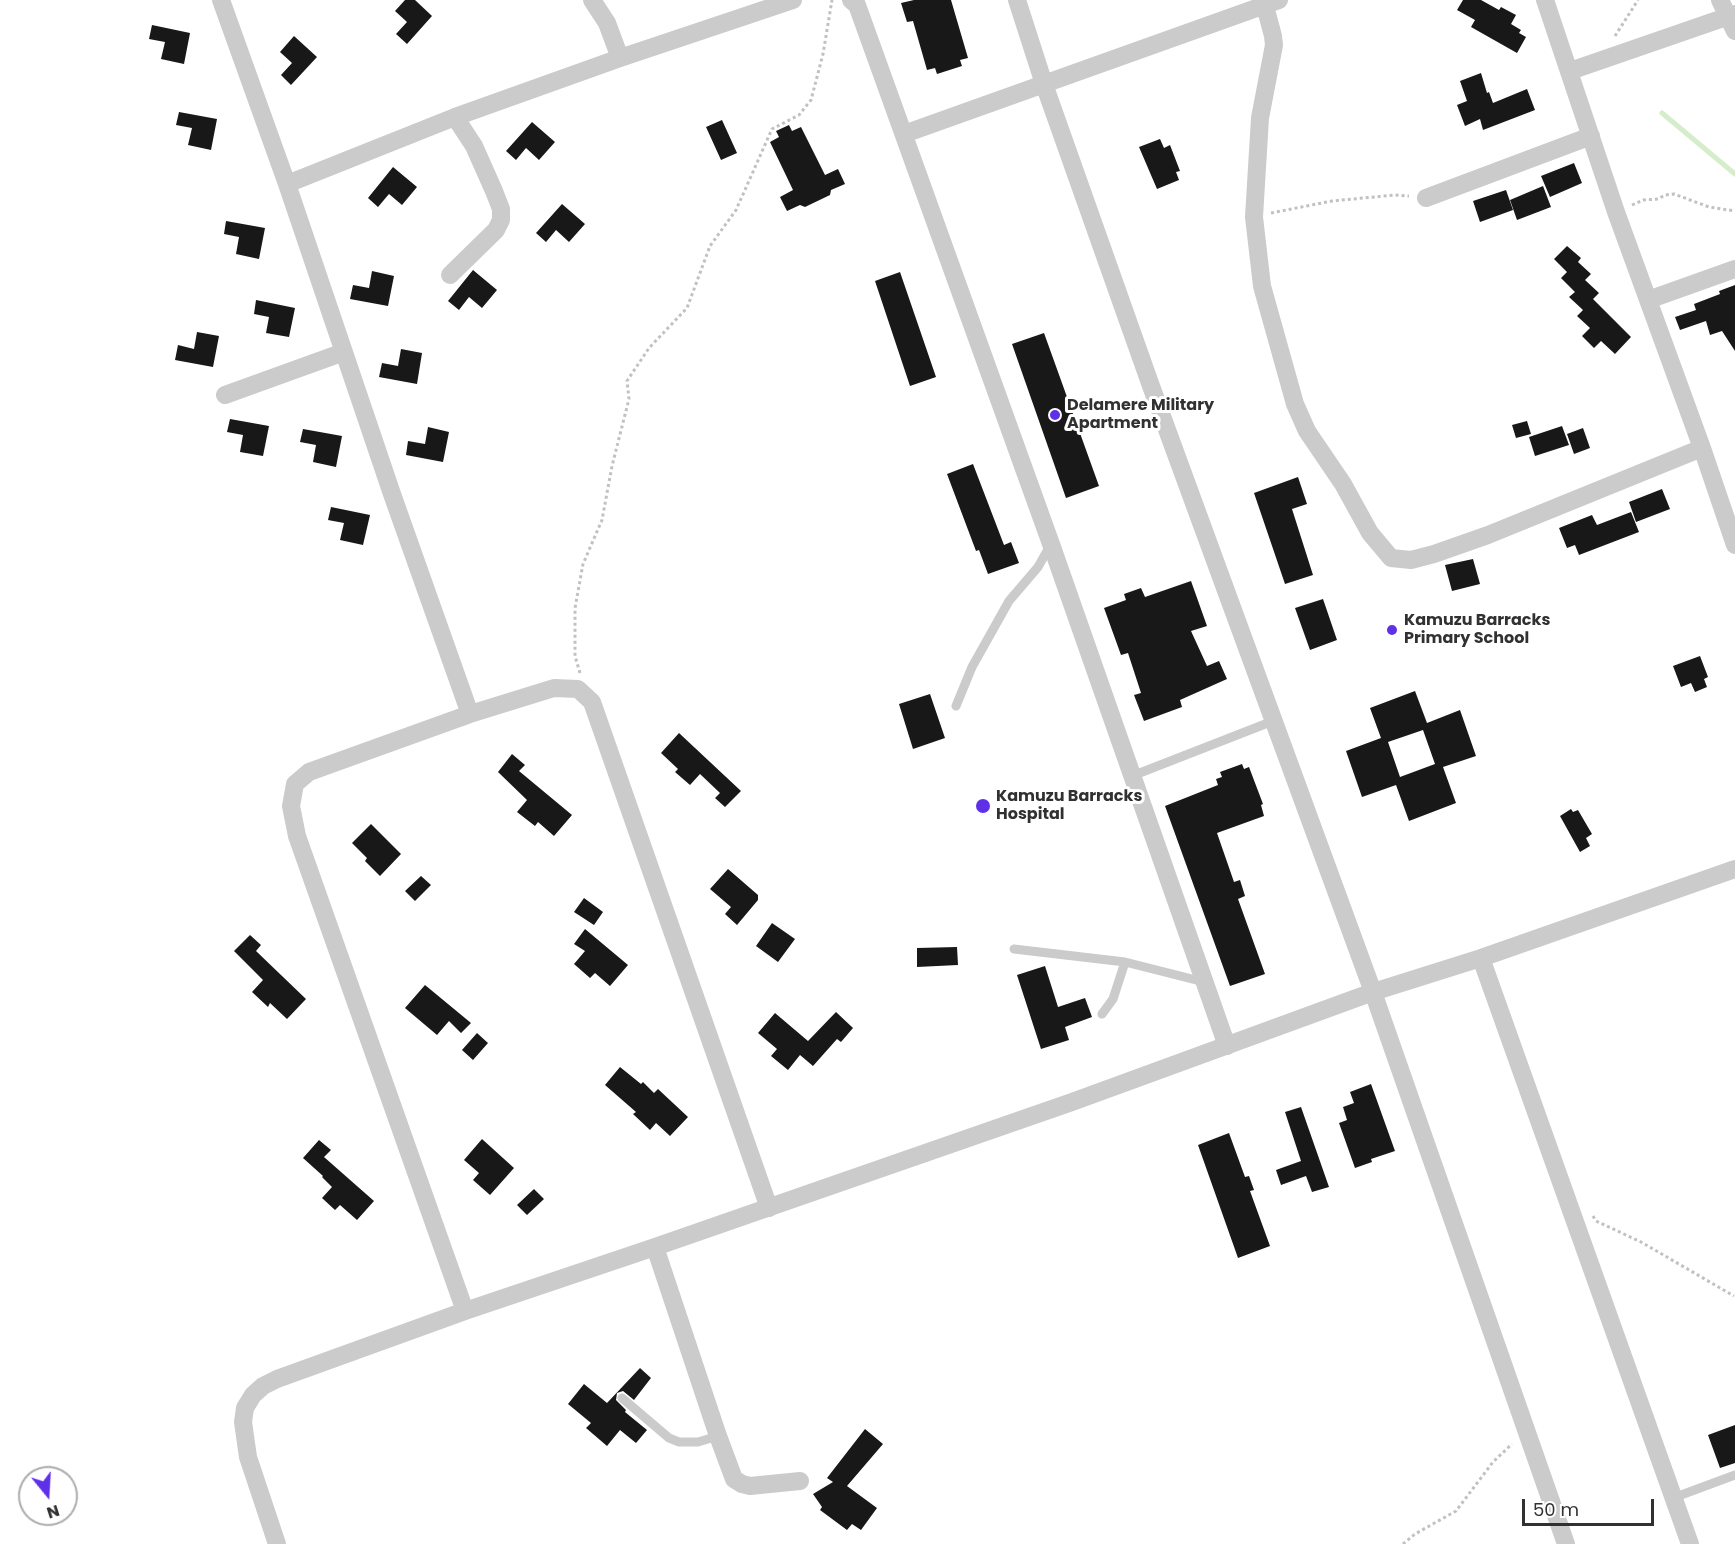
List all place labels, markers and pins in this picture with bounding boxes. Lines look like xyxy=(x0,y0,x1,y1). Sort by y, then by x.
place label: Delamere Military Apartment xyxy=(1067,396,1214,434)
marker: Delamere Military Apartment xyxy=(1048,408,1062,422)
place label: Kamuzu Barracks Primary School xyxy=(1404,611,1550,649)
marker: Kamuzu Barracks Primary School xyxy=(1385,623,1399,637)
place label: Kamuzu Barracks Hospital xyxy=(996,787,1142,825)
marker: Kamuzu Barracks Hospital xyxy=(974,797,992,815)

